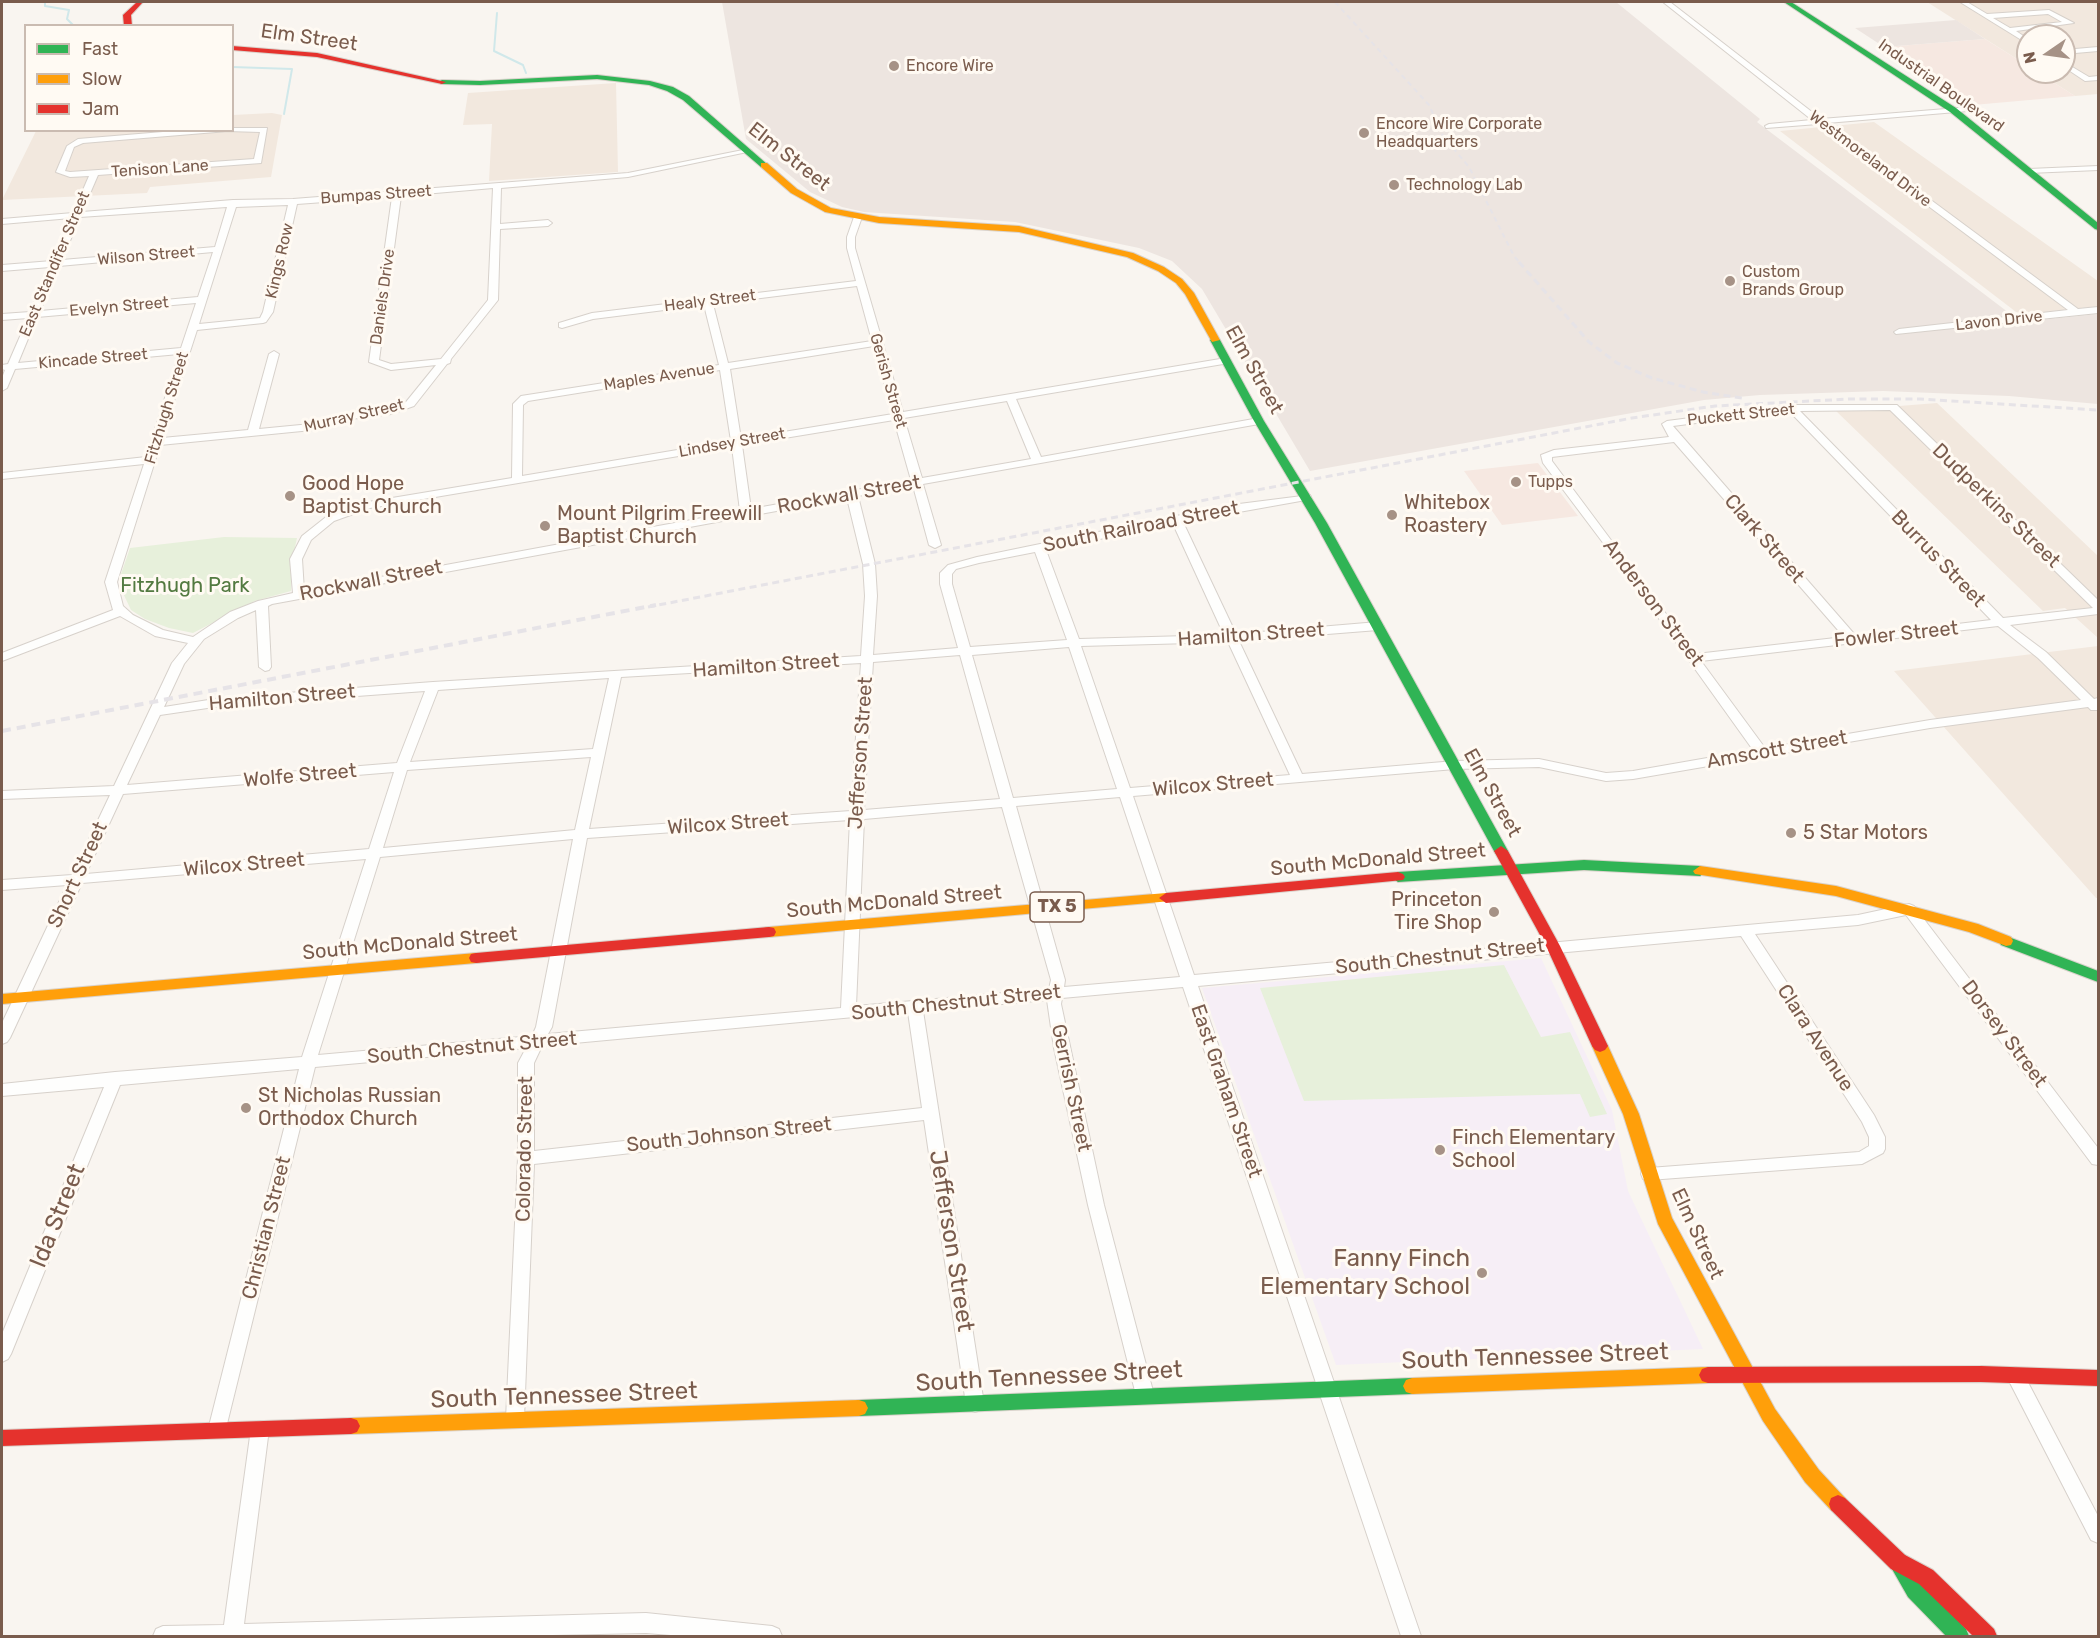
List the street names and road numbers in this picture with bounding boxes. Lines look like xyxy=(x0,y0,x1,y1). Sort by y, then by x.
street label: Elm Street xyxy=(259,19,359,57)
street label: Industrial Boulevard xyxy=(1874,35,2008,137)
street label: Westmoreland Drive xyxy=(1805,107,1935,211)
street label: Elm Street xyxy=(743,118,835,196)
street label: Tenison Lane xyxy=(111,156,209,182)
street label: Bumpas Street xyxy=(320,182,432,208)
street label: East Standifer Street xyxy=(16,188,94,340)
street label: Kings Row xyxy=(262,221,298,301)
street label: Wilson Street xyxy=(96,242,196,270)
street label: Daniels Drive xyxy=(367,248,399,346)
street label: Healy Street xyxy=(663,286,757,316)
street label: Evelyn Street xyxy=(69,293,169,321)
street label: Lavon Drive xyxy=(1954,307,2044,335)
street label: Elm Street xyxy=(1220,322,1288,418)
street label: Gerish Street xyxy=(865,331,911,431)
street label: Kincade Street xyxy=(38,345,148,373)
street label: Fitzhugh Street xyxy=(141,350,193,466)
street label: Maples Avenue xyxy=(602,359,716,395)
street label: Murray Street xyxy=(302,395,406,437)
street label: Puckett Street xyxy=(1686,400,1796,430)
street label: Lindsey Street xyxy=(677,424,787,462)
street label: Dudperkins Street xyxy=(1927,439,2065,573)
street label: Rockwall Street xyxy=(776,471,922,519)
street label: Clark Street xyxy=(1719,490,1809,588)
street label: South Railroad Street xyxy=(1041,496,1241,558)
street label: Burrus Street xyxy=(1886,506,1990,612)
street label: Anderson Street xyxy=(1597,535,1709,671)
street label: Rockwall Street xyxy=(298,555,444,607)
street label: Fowler Street xyxy=(1833,617,1959,653)
street label: Hamilton Street xyxy=(1177,618,1325,652)
street label: Hamilton Street xyxy=(692,649,840,683)
street label: Jefferson Street xyxy=(844,676,878,830)
street label: Hamilton Street xyxy=(208,680,356,716)
street label: Amscott Street xyxy=(1705,726,1849,774)
street label: Elm Street xyxy=(1458,745,1526,841)
street label: Wolfe Street xyxy=(242,759,358,793)
street label: Wilcox Street xyxy=(1151,768,1275,802)
street label: Wilcox Street xyxy=(667,808,789,840)
street label: Short Street xyxy=(43,818,113,932)
street label: South McDonald Street xyxy=(1270,839,1486,881)
street label: Wilcox Street xyxy=(182,848,306,882)
street label: South McDonald Street xyxy=(786,881,1002,923)
road number: TX 5 xyxy=(1030,892,1084,922)
street label: South McDonald Street xyxy=(302,923,518,965)
street label: South Chestnut Street xyxy=(1334,934,1546,980)
street label: Dorsey Street xyxy=(1956,976,2052,1092)
street label: South Chestnut Street xyxy=(850,980,1062,1026)
street label: Clara Avenue xyxy=(1772,980,1858,1096)
street label: East Graham Street xyxy=(1185,1001,1267,1181)
street label: Gerrish Street xyxy=(1046,1022,1096,1154)
street label: South Chestnut Street xyxy=(366,1027,578,1069)
street label: Colorado Street xyxy=(512,1076,538,1222)
street label: South Johnson Street xyxy=(625,1112,833,1158)
street label: Jefferson Street xyxy=(922,1148,980,1334)
street label: Christian Street xyxy=(238,1154,296,1302)
street label: Ida Street xyxy=(24,1160,92,1272)
street label: Elm Street xyxy=(1666,1185,1728,1283)
street label: South Tennessee Street xyxy=(1401,1338,1669,1376)
street label: South Tennessee Street xyxy=(915,1356,1183,1398)
street label: South Tennessee Street xyxy=(430,1377,698,1415)

